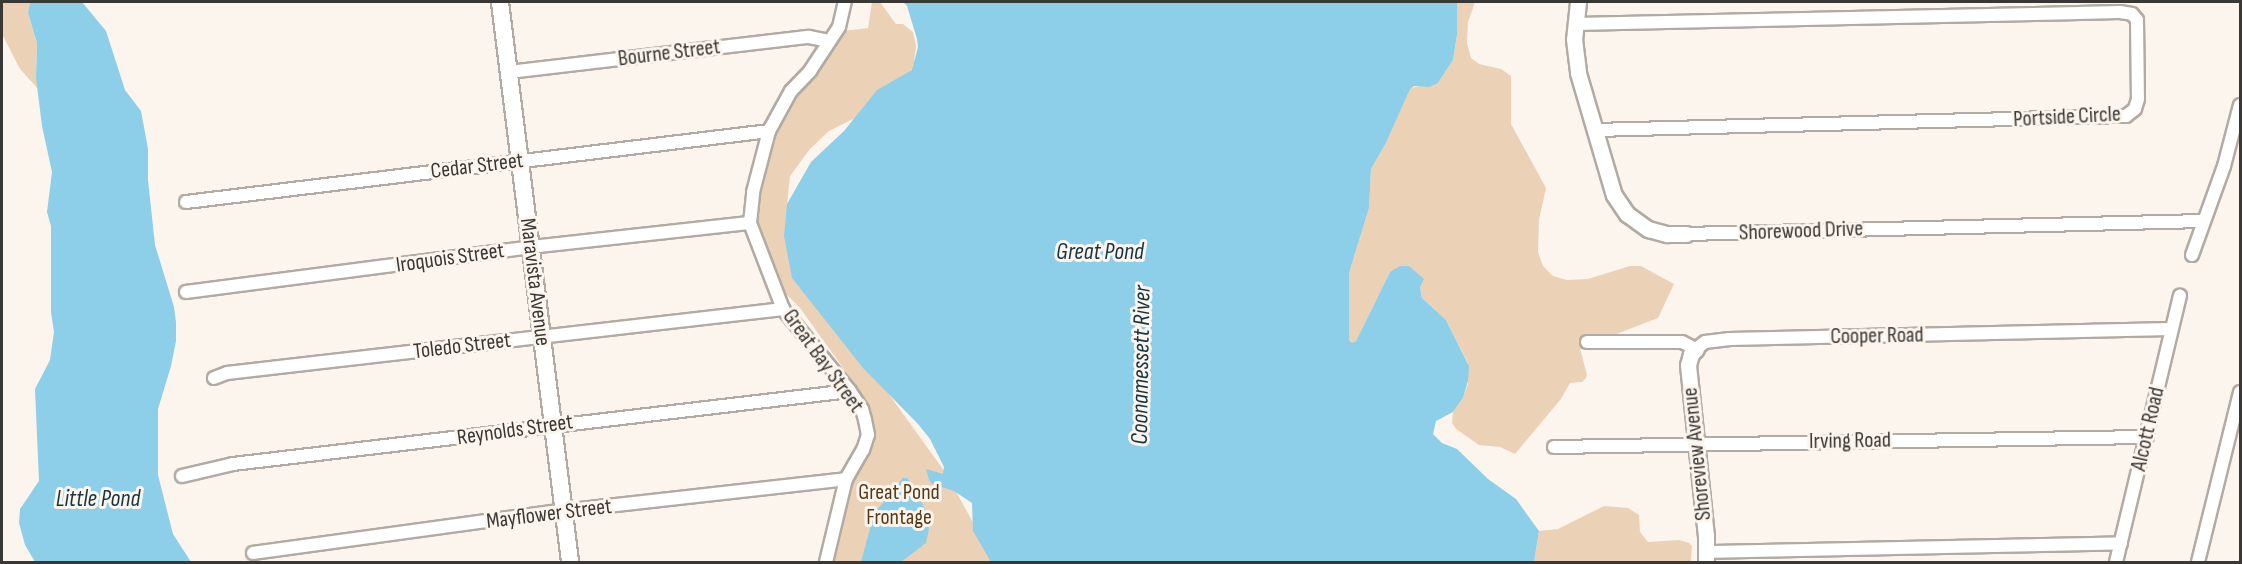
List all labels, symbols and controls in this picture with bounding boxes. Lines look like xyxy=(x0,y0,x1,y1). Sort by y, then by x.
street label: Bourne Street xyxy=(616,34,722,72)
street label: Portside Circle xyxy=(2013,101,2121,133)
street label: Cedar Street xyxy=(429,147,525,185)
street label: Shorewood Drive xyxy=(1738,216,1864,246)
street label: Maravista Avenue xyxy=(514,217,556,347)
street label: Iroquois Street xyxy=(394,237,506,279)
water label: Great Pond xyxy=(1056,238,1144,266)
water label: Coonamessett River xyxy=(1125,285,1157,445)
street label: Great Bay Street xyxy=(777,304,869,418)
street label: Cooper Road xyxy=(1830,322,1924,350)
street label: Toledo Street xyxy=(412,327,512,365)
street label: Alcott Road xyxy=(2126,385,2170,473)
street label: Shoreview Avenue xyxy=(1677,386,1717,522)
street label: Reynolds Street xyxy=(455,409,575,451)
street label: Irving Road xyxy=(1809,427,1891,455)
park label: Great Pond Frontage xyxy=(858,479,940,530)
water label: Little Pond xyxy=(56,485,140,513)
street label: Mayflower Street xyxy=(485,493,613,535)

